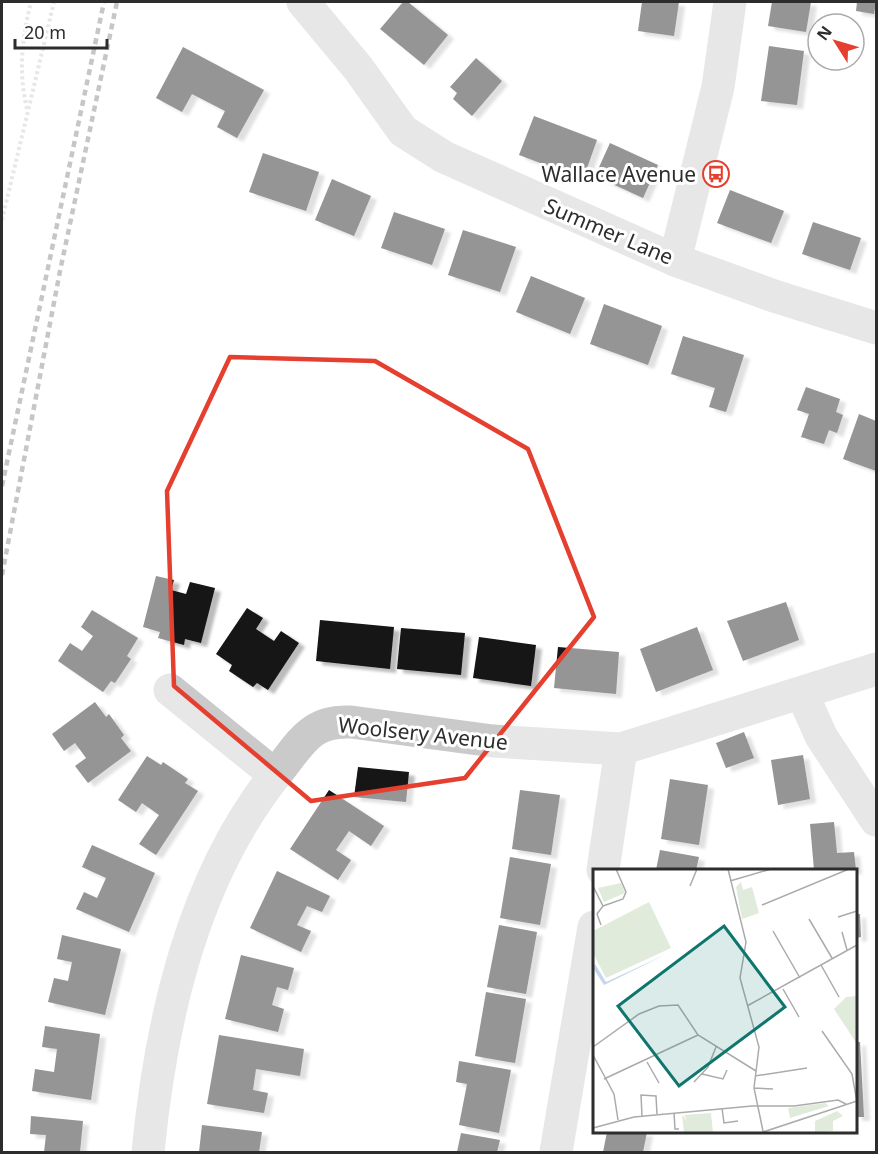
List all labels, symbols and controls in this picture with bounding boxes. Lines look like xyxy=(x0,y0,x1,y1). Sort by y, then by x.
scale bar xyxy=(15,12,106,50)
north arrow xyxy=(806,12,866,72)
text: 20 m xyxy=(24,20,66,44)
text: N xyxy=(811,21,837,45)
bus stop icon: Wallace Avenue xyxy=(701,159,731,189)
place label: Wallace Avenue xyxy=(541,160,696,188)
street label: Summer Lane xyxy=(540,191,678,271)
street label: Woolsery Avenue xyxy=(337,710,509,756)
inset map xyxy=(593,869,857,1133)

